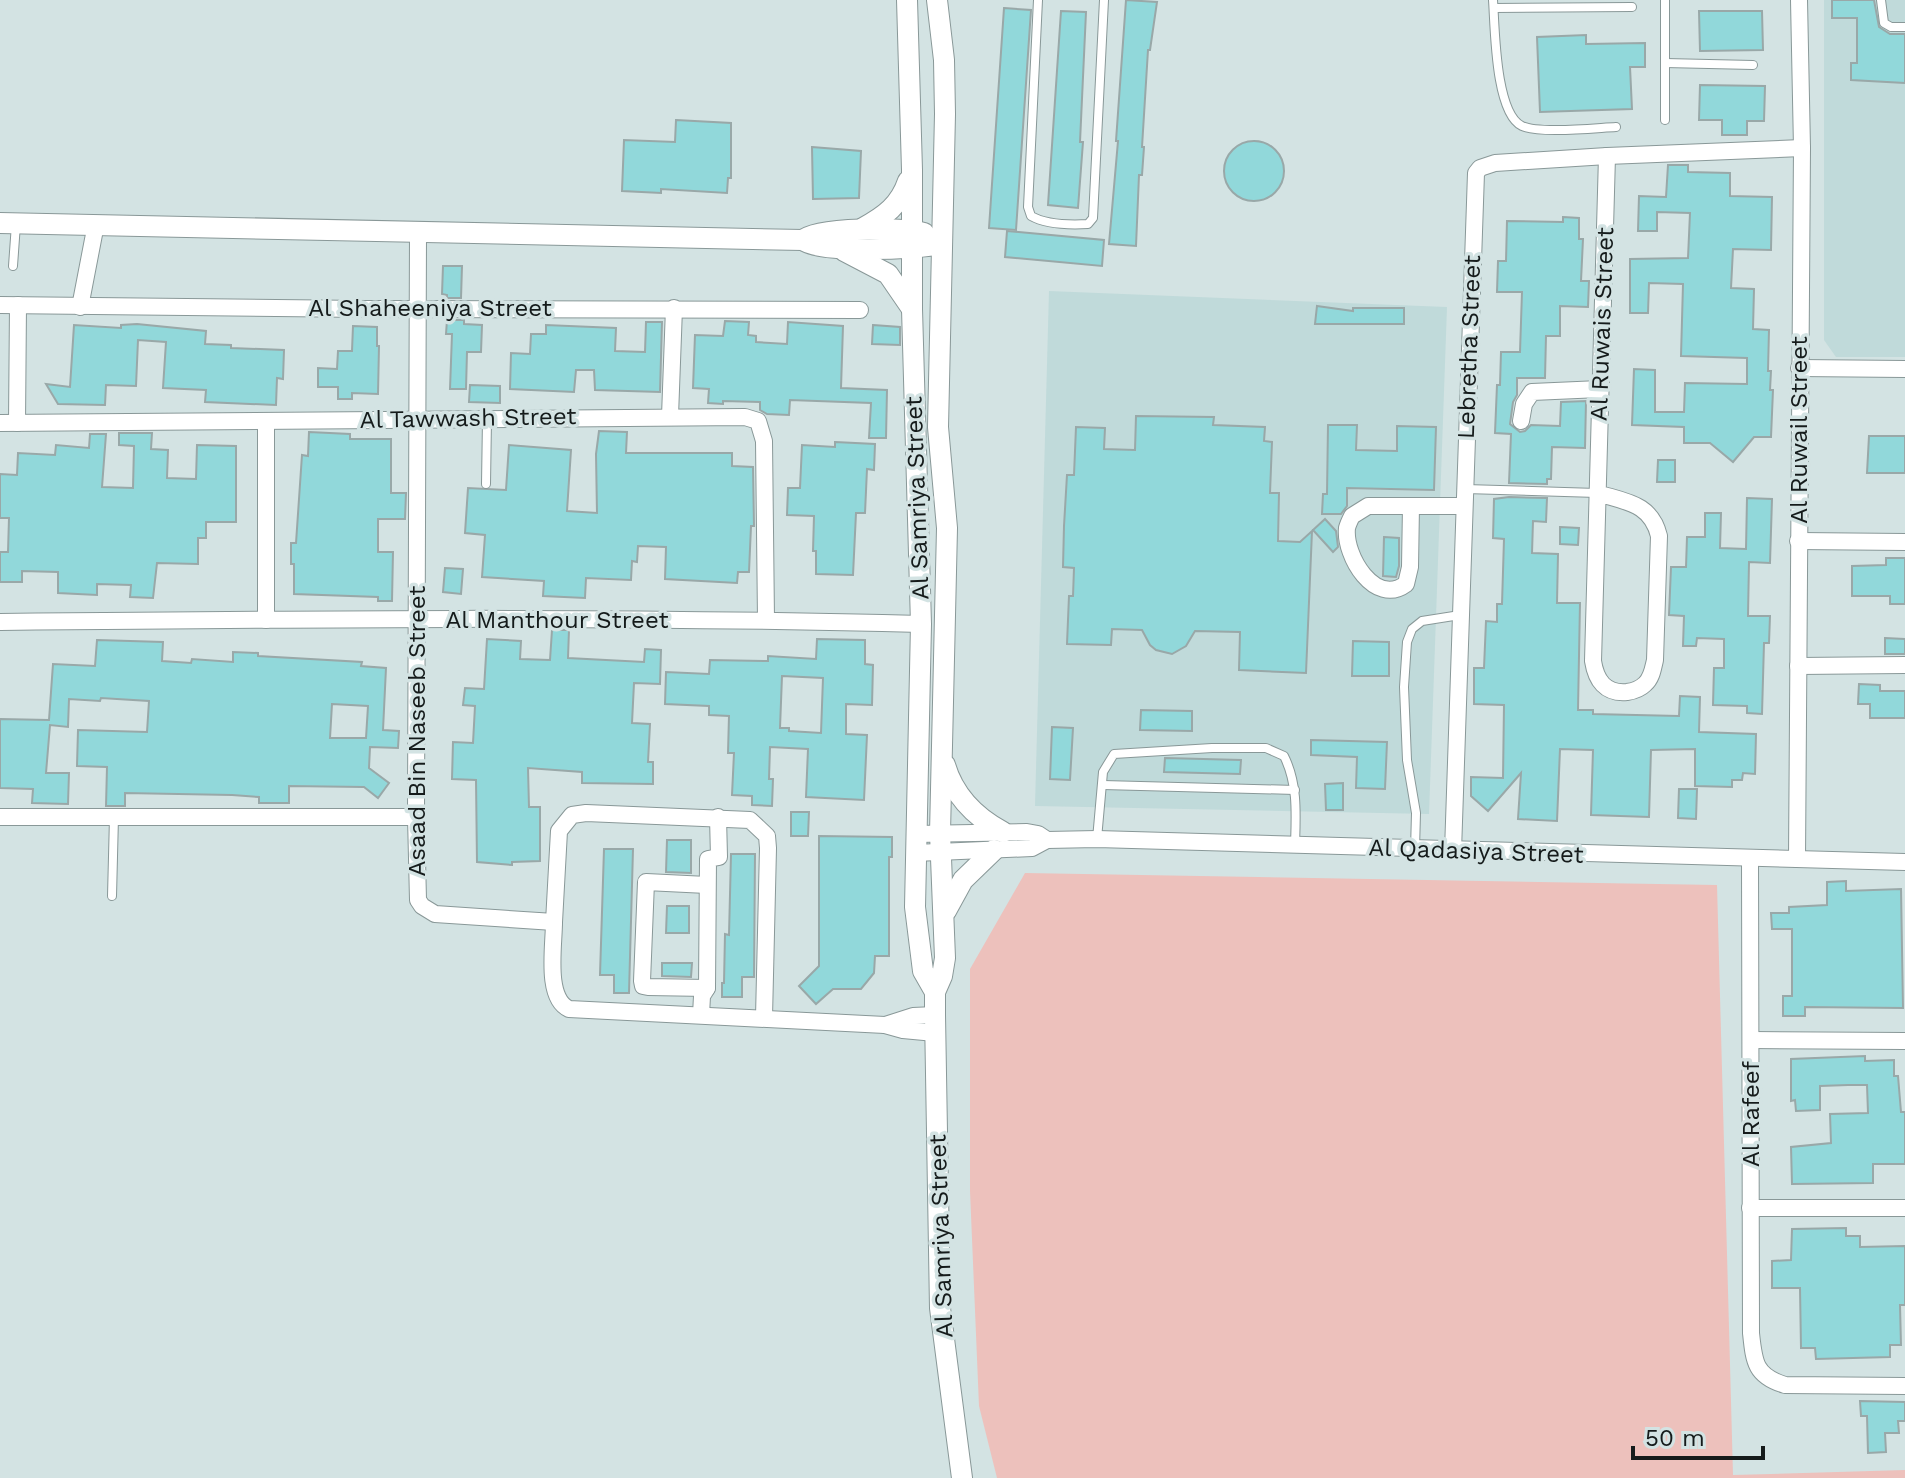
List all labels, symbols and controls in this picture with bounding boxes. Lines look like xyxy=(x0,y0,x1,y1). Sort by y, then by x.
street label: Al Ruwais Street xyxy=(1585,227,1619,421)
street label: Lebretha Street xyxy=(1452,254,1486,440)
street label: Al Shaheeniya Street xyxy=(308,294,552,322)
street label: Al Ruwail Street xyxy=(1785,336,1813,524)
street label: Al Samriya Street xyxy=(899,396,935,600)
street label: Al Tawwash Street xyxy=(359,402,577,434)
street label: Asaad Bin Naseeb Street xyxy=(403,586,431,876)
street label: Al Manthour Street xyxy=(446,606,668,634)
street label: Al Qadasiya Street xyxy=(1368,833,1584,869)
street label: Al Rafeef xyxy=(1737,1060,1765,1167)
street label: Al Samriya Street xyxy=(923,1134,959,1338)
scale bar xyxy=(1633,1410,1763,1460)
text: 50 m xyxy=(1645,1424,1705,1452)

